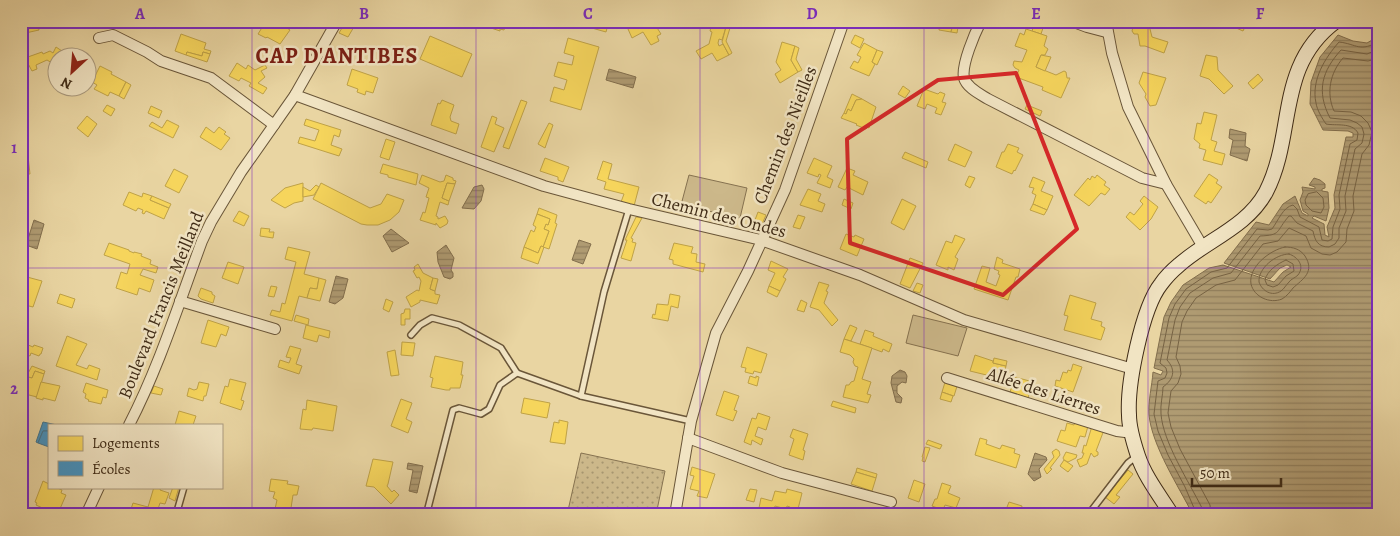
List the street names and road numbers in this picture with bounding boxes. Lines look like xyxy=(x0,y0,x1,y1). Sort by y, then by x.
street label: Chemin des Nieilles xyxy=(748,63,822,207)
street label: Chemin des Ondes xyxy=(649,187,789,243)
street label: Boulevard Francis Meilland xyxy=(112,208,210,402)
street label: Allée des Lierres xyxy=(983,361,1104,421)

